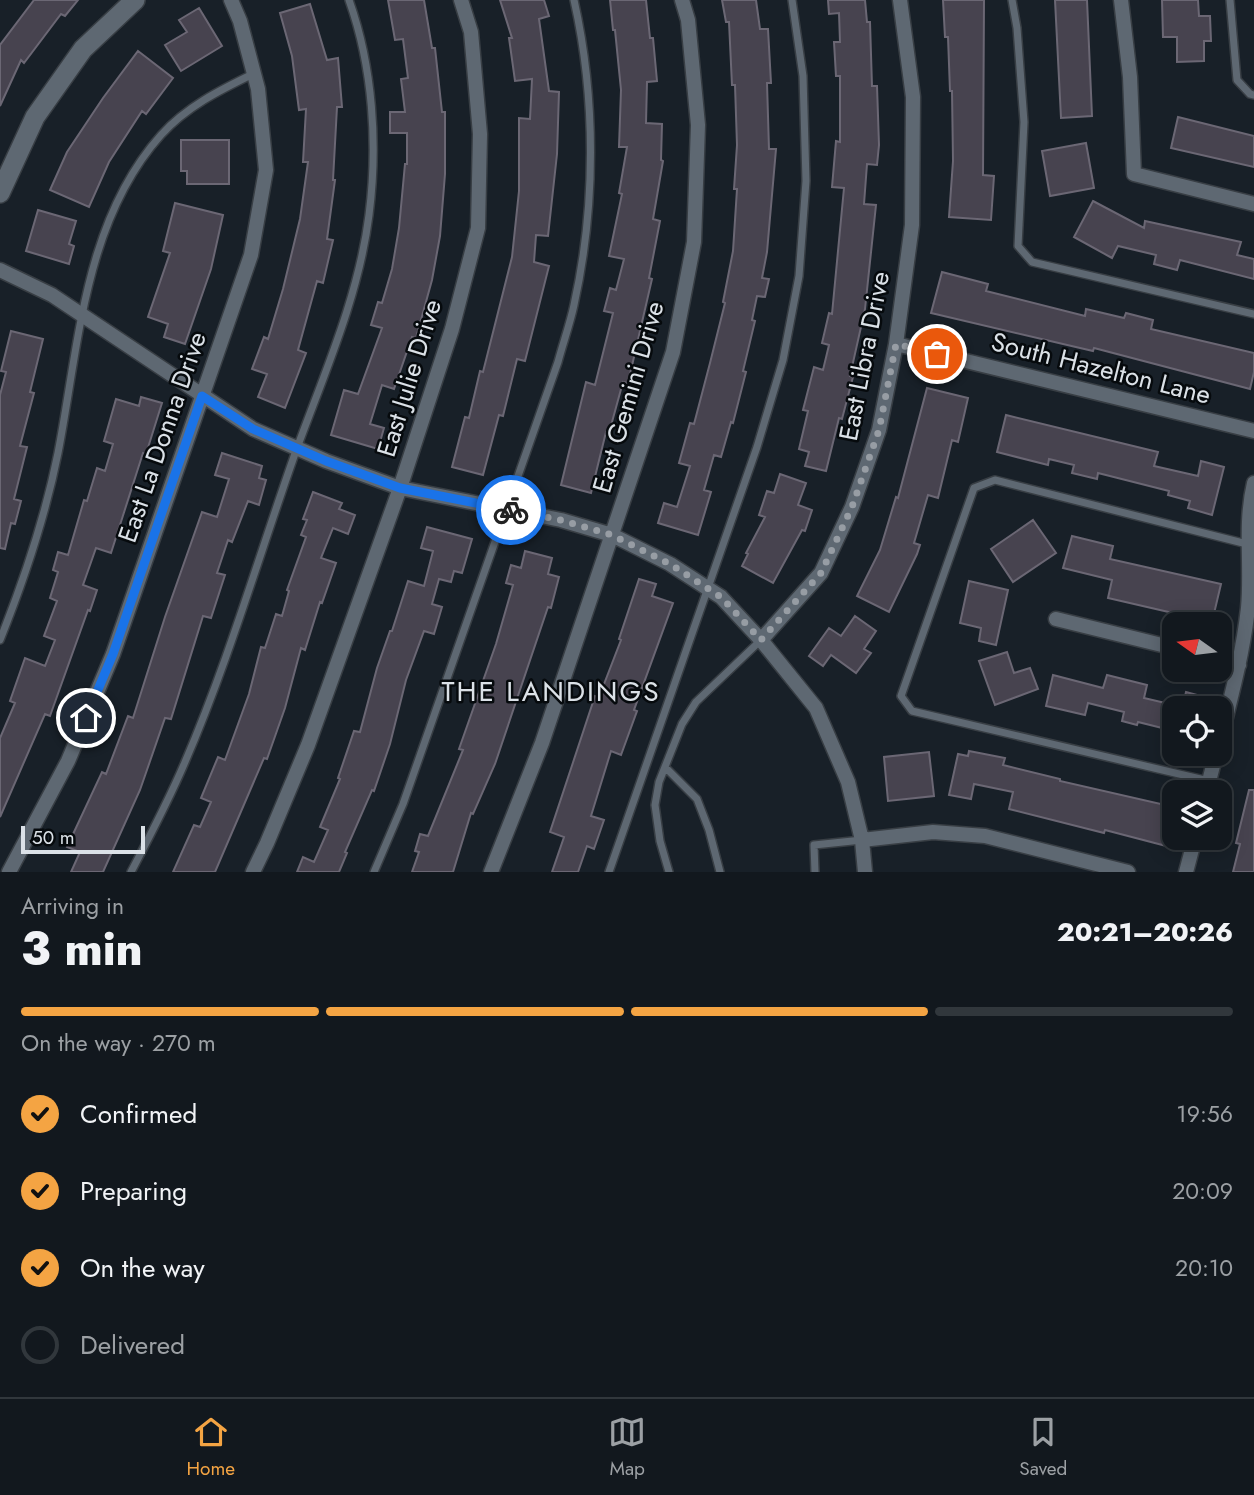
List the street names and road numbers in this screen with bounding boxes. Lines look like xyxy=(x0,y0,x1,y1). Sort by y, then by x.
street label: East Libra Drive xyxy=(829,268,899,444)
street label: East Julie Drive xyxy=(367,295,451,461)
street label: East Gemini Drive xyxy=(582,297,674,497)
street label: South Hazelton Lane xyxy=(987,322,1215,414)
street label: East La Donna Drive xyxy=(108,327,216,547)

